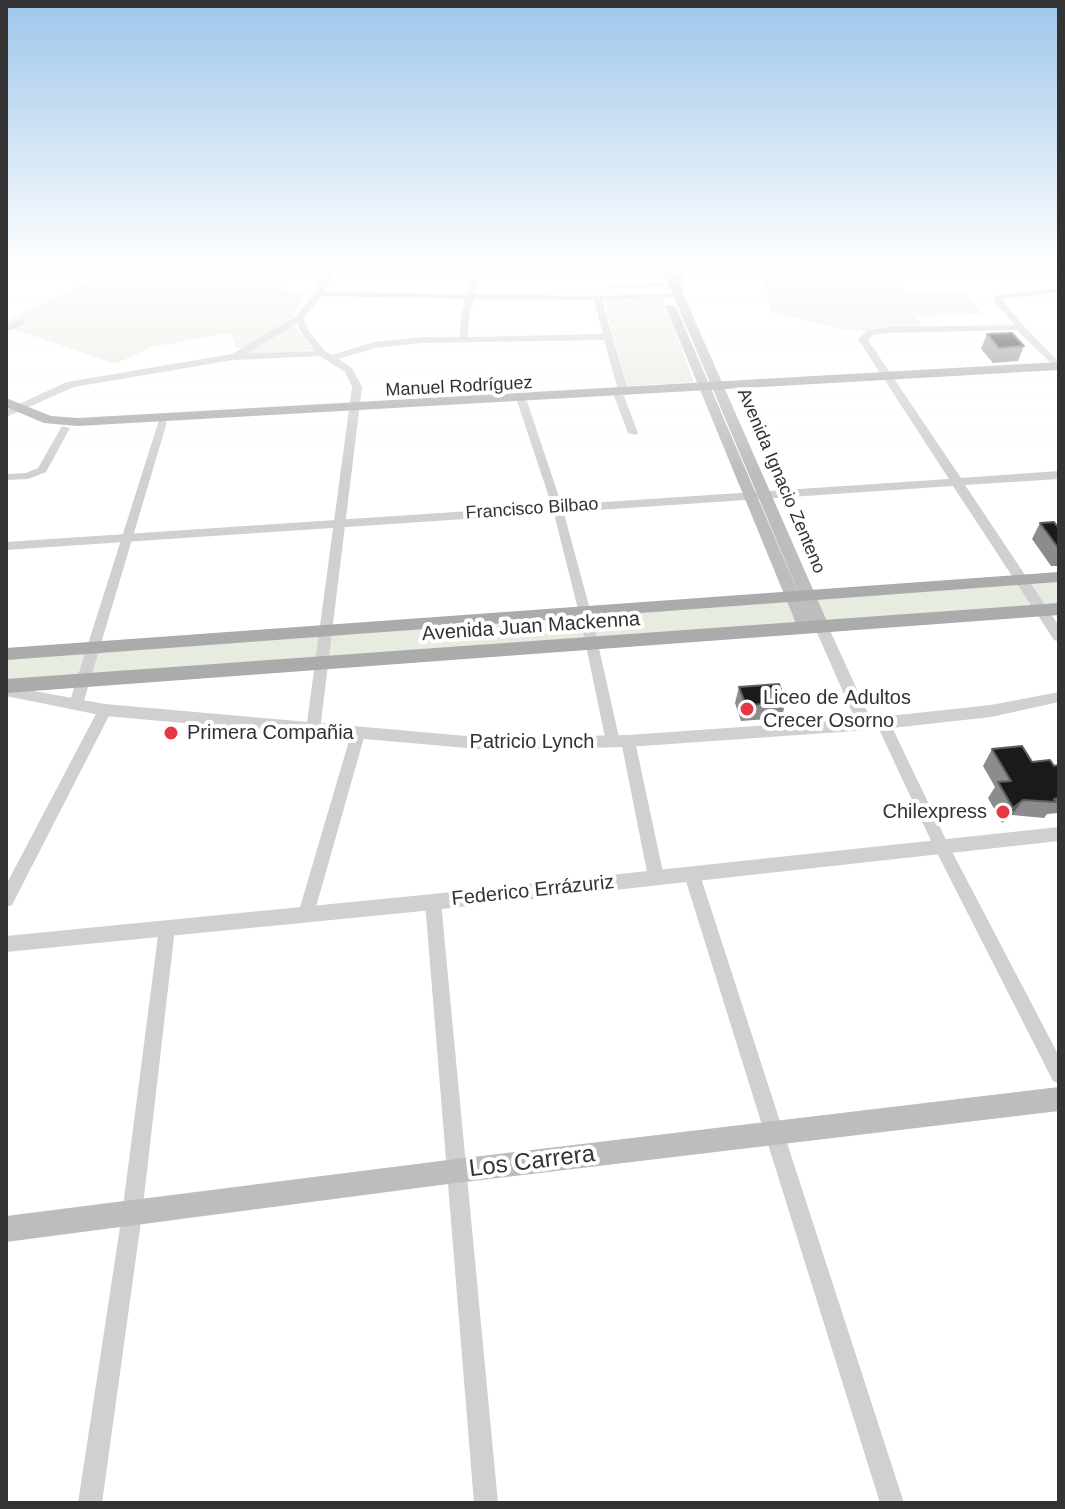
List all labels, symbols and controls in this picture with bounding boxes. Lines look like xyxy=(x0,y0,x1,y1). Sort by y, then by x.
street label: Manuel Rodríguez xyxy=(385,372,533,402)
street label: Avenida Ignacio Zenteno xyxy=(732,385,830,577)
street label: Francisco Bilbao xyxy=(465,494,599,524)
street label: Avenida Juan Mackenna xyxy=(421,607,641,647)
place label: Liceo de Adultos Crecer Osorno xyxy=(763,686,911,733)
marker: Liceo de Adultos Crecer Osorno xyxy=(738,700,756,718)
place label: Primera Compañia xyxy=(187,721,354,745)
marker: Primera Compañia xyxy=(162,724,180,742)
street label: Patricio Lynch xyxy=(470,730,594,754)
place label: Chilexpress xyxy=(883,800,987,824)
marker: Chilexpress xyxy=(994,803,1012,821)
street label: Federico Errázuriz xyxy=(451,871,615,911)
street label: Los Carrera xyxy=(467,1140,597,1184)

